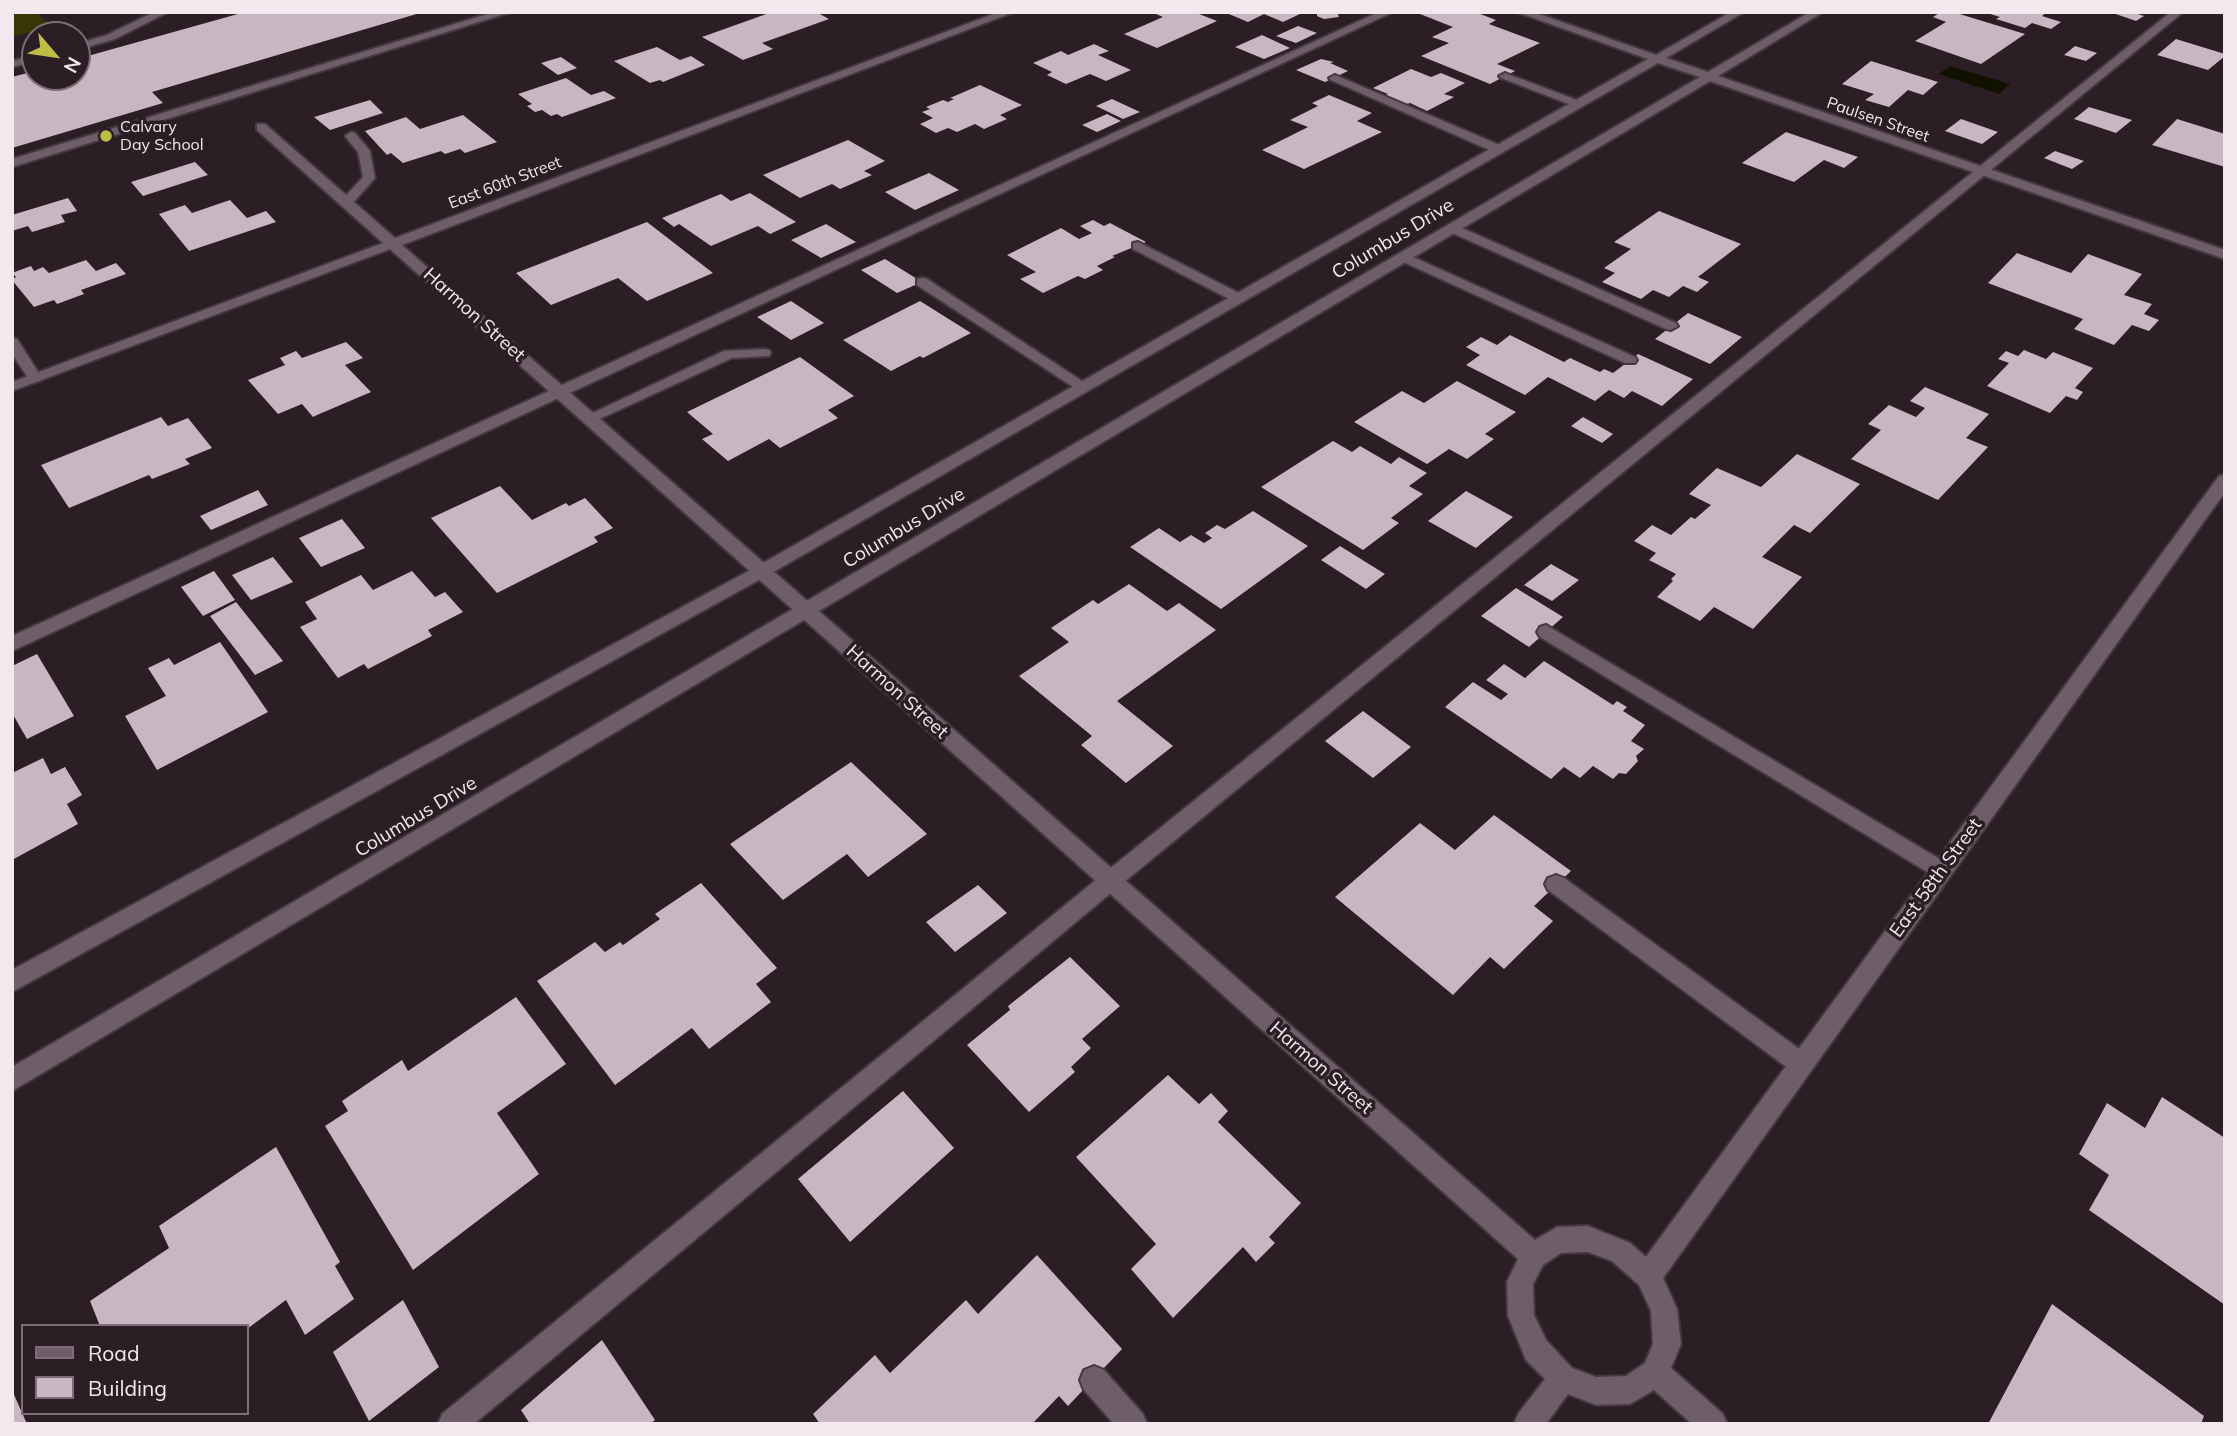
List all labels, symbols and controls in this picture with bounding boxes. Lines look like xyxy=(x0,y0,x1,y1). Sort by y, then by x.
north arrow xyxy=(21,21,91,91)
text: N xyxy=(59,53,87,77)
street label: Paulsen Street xyxy=(1824,93,1932,147)
place label: Calvary Day School xyxy=(120,117,203,155)
marker: Calvary Day School xyxy=(98,128,114,144)
street label: East 60th Street xyxy=(446,153,564,213)
street label: Columbus Drive xyxy=(1328,194,1458,284)
street label: Harmon Street xyxy=(418,263,530,367)
street label: Columbus Drive xyxy=(839,483,969,573)
street label: Harmon Street xyxy=(841,640,953,744)
street label: Columbus Drive xyxy=(351,772,481,862)
street label: East 58th Street xyxy=(1885,814,1987,942)
street label: Harmon Street xyxy=(1265,1017,1377,1119)
legend xyxy=(21,1324,248,1415)
text: Road xyxy=(88,1340,139,1366)
text: Building xyxy=(88,1375,167,1401)

